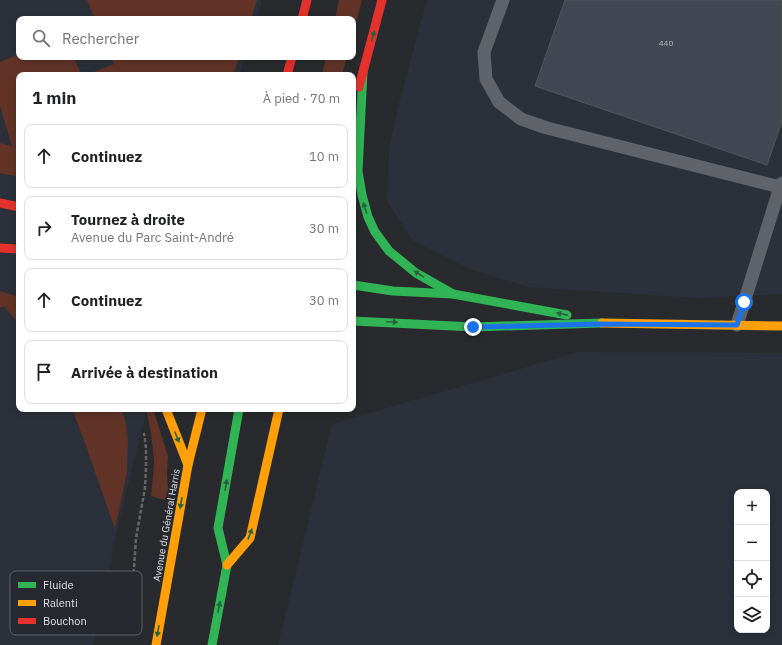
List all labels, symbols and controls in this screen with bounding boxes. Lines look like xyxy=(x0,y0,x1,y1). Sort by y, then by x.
search box xyxy=(16,16,356,60)
icon: search xyxy=(30,27,52,49)
text: Rechercher xyxy=(62,29,139,48)
one-way arrow xyxy=(370,30,376,42)
house number: 440 xyxy=(659,38,673,48)
text: 1 min xyxy=(32,87,76,109)
text: À pied · 70 m xyxy=(263,90,340,107)
icon: ahead xyxy=(33,145,55,167)
text: Continuez xyxy=(71,147,142,166)
text: 10 m xyxy=(309,148,339,165)
one-way arrow xyxy=(362,201,368,213)
text: Tournez à droite xyxy=(71,210,185,229)
icon: right xyxy=(33,217,55,239)
text: 30 m xyxy=(309,220,339,237)
text: Avenue du Parc Saint-André xyxy=(71,229,234,246)
one-way arrow xyxy=(413,271,425,278)
icon: ahead xyxy=(33,289,55,311)
text: Continuez xyxy=(71,291,142,310)
text: 30 m xyxy=(309,292,339,309)
route start xyxy=(735,293,753,311)
one-way arrow xyxy=(556,311,568,317)
route end xyxy=(464,318,482,336)
one-way arrow xyxy=(386,319,398,326)
icon: arrive xyxy=(33,361,55,383)
text: Arrivée à destination xyxy=(71,363,218,382)
one-way arrow xyxy=(175,431,181,443)
street label: Avenue du Général Harris xyxy=(150,468,183,583)
one-way arrow xyxy=(223,479,229,492)
map controls xyxy=(734,489,770,633)
button: + xyxy=(734,489,770,525)
one-way arrow xyxy=(178,497,184,510)
button: − xyxy=(734,525,770,561)
one-way arrow xyxy=(248,528,254,540)
button: locate xyxy=(734,561,770,597)
legend xyxy=(10,571,142,635)
text: Fluide xyxy=(43,578,74,592)
text: Ralenti xyxy=(43,596,78,610)
button: layers xyxy=(734,597,770,633)
one-way arrow xyxy=(216,601,222,613)
text: Bouchon xyxy=(43,614,87,628)
one-way arrow xyxy=(155,625,161,638)

